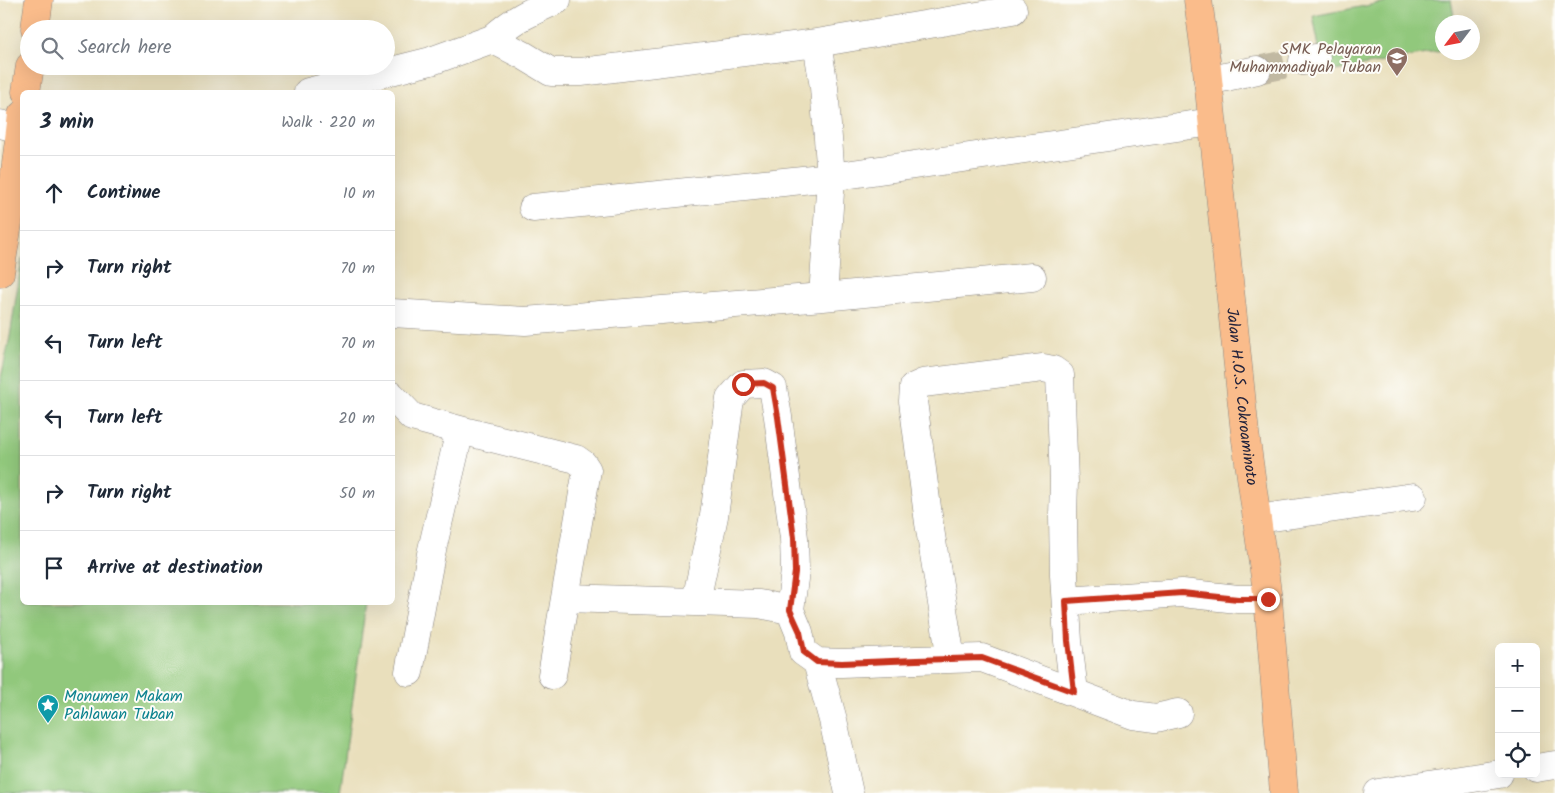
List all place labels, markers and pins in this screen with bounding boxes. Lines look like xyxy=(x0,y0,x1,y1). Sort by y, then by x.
place label: SMK Pelayaran Muhammadiyah Tuban xyxy=(1229,37,1381,80)
school or university icon: SMK Pelayaran Muhammadiyah Tuban xyxy=(1385,46,1409,77)
place label: Monumen Makam Pahlawan Tuban xyxy=(64,684,183,727)
place icon: Monumen Makam Pahlawan Tuban xyxy=(36,693,60,724)

